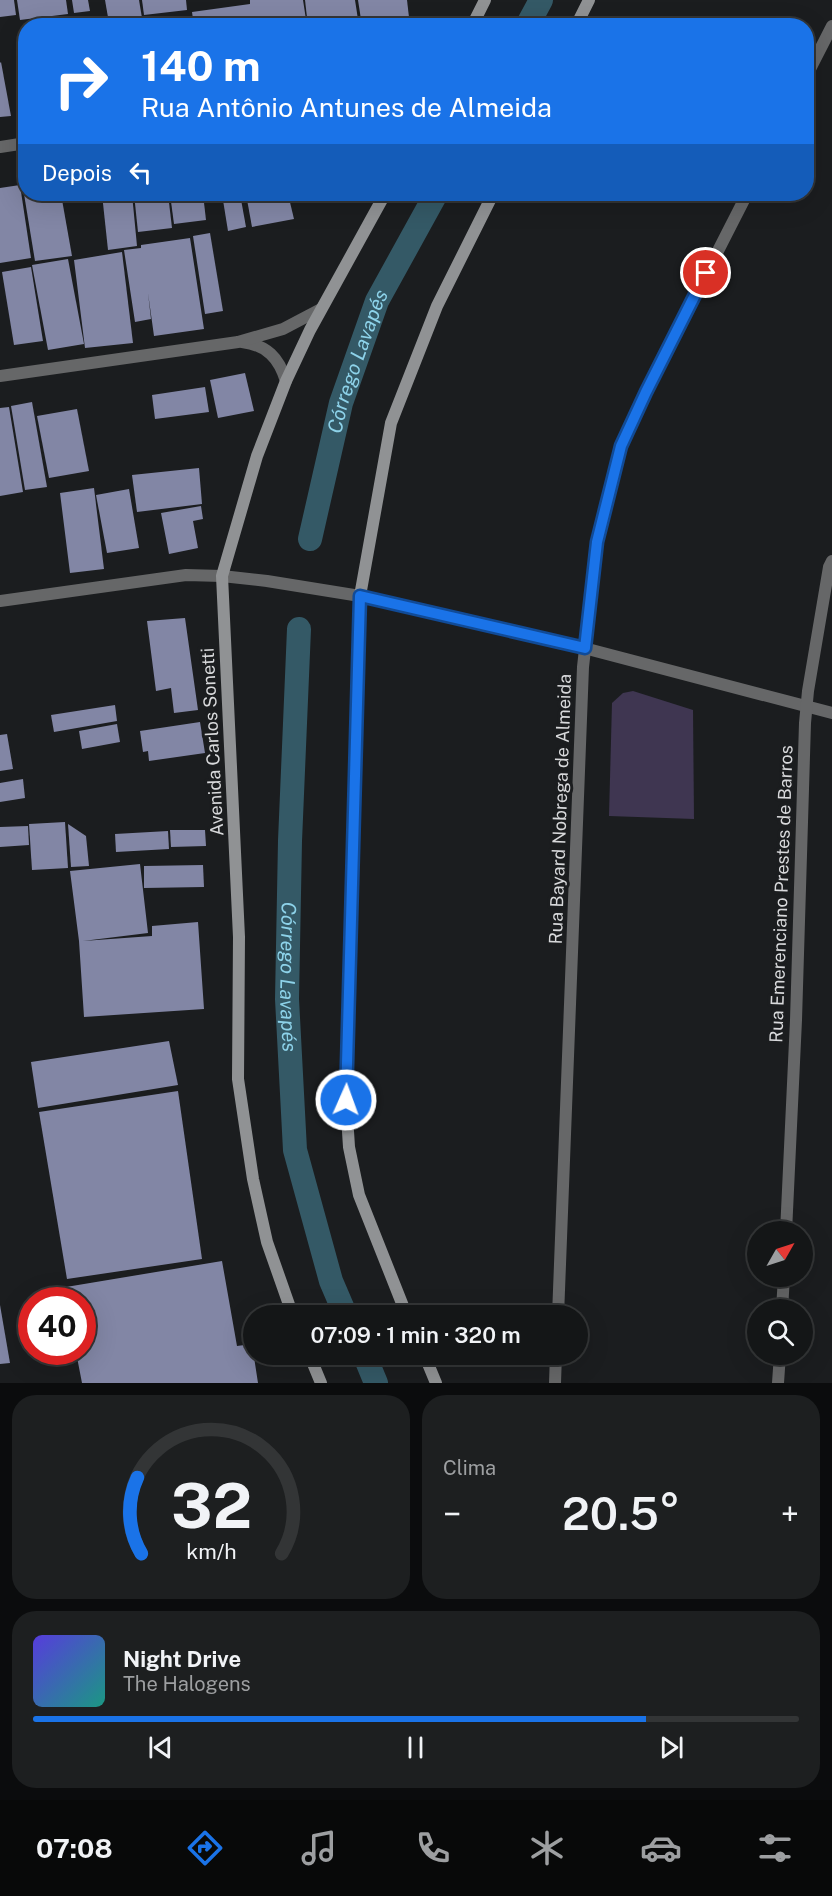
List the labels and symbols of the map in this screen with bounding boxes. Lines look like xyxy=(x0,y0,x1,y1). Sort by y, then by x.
pin xyxy=(680,247,731,298)
water label: Córrego Lavapés xyxy=(322,285,393,436)
street label: Avenida Carlos Sonetti xyxy=(197,647,227,837)
street label: Rua Bayard Nobrega de Almeida xyxy=(545,673,575,945)
street label: Rua Emerenciano Prestes de Barros xyxy=(765,745,797,1043)
water label: Córrego Lavapés xyxy=(275,901,302,1053)
position arrow xyxy=(314,1068,378,1132)
north arrow xyxy=(747,1221,813,1287)
speed limit sign: 40 xyxy=(18,1287,96,1365)

